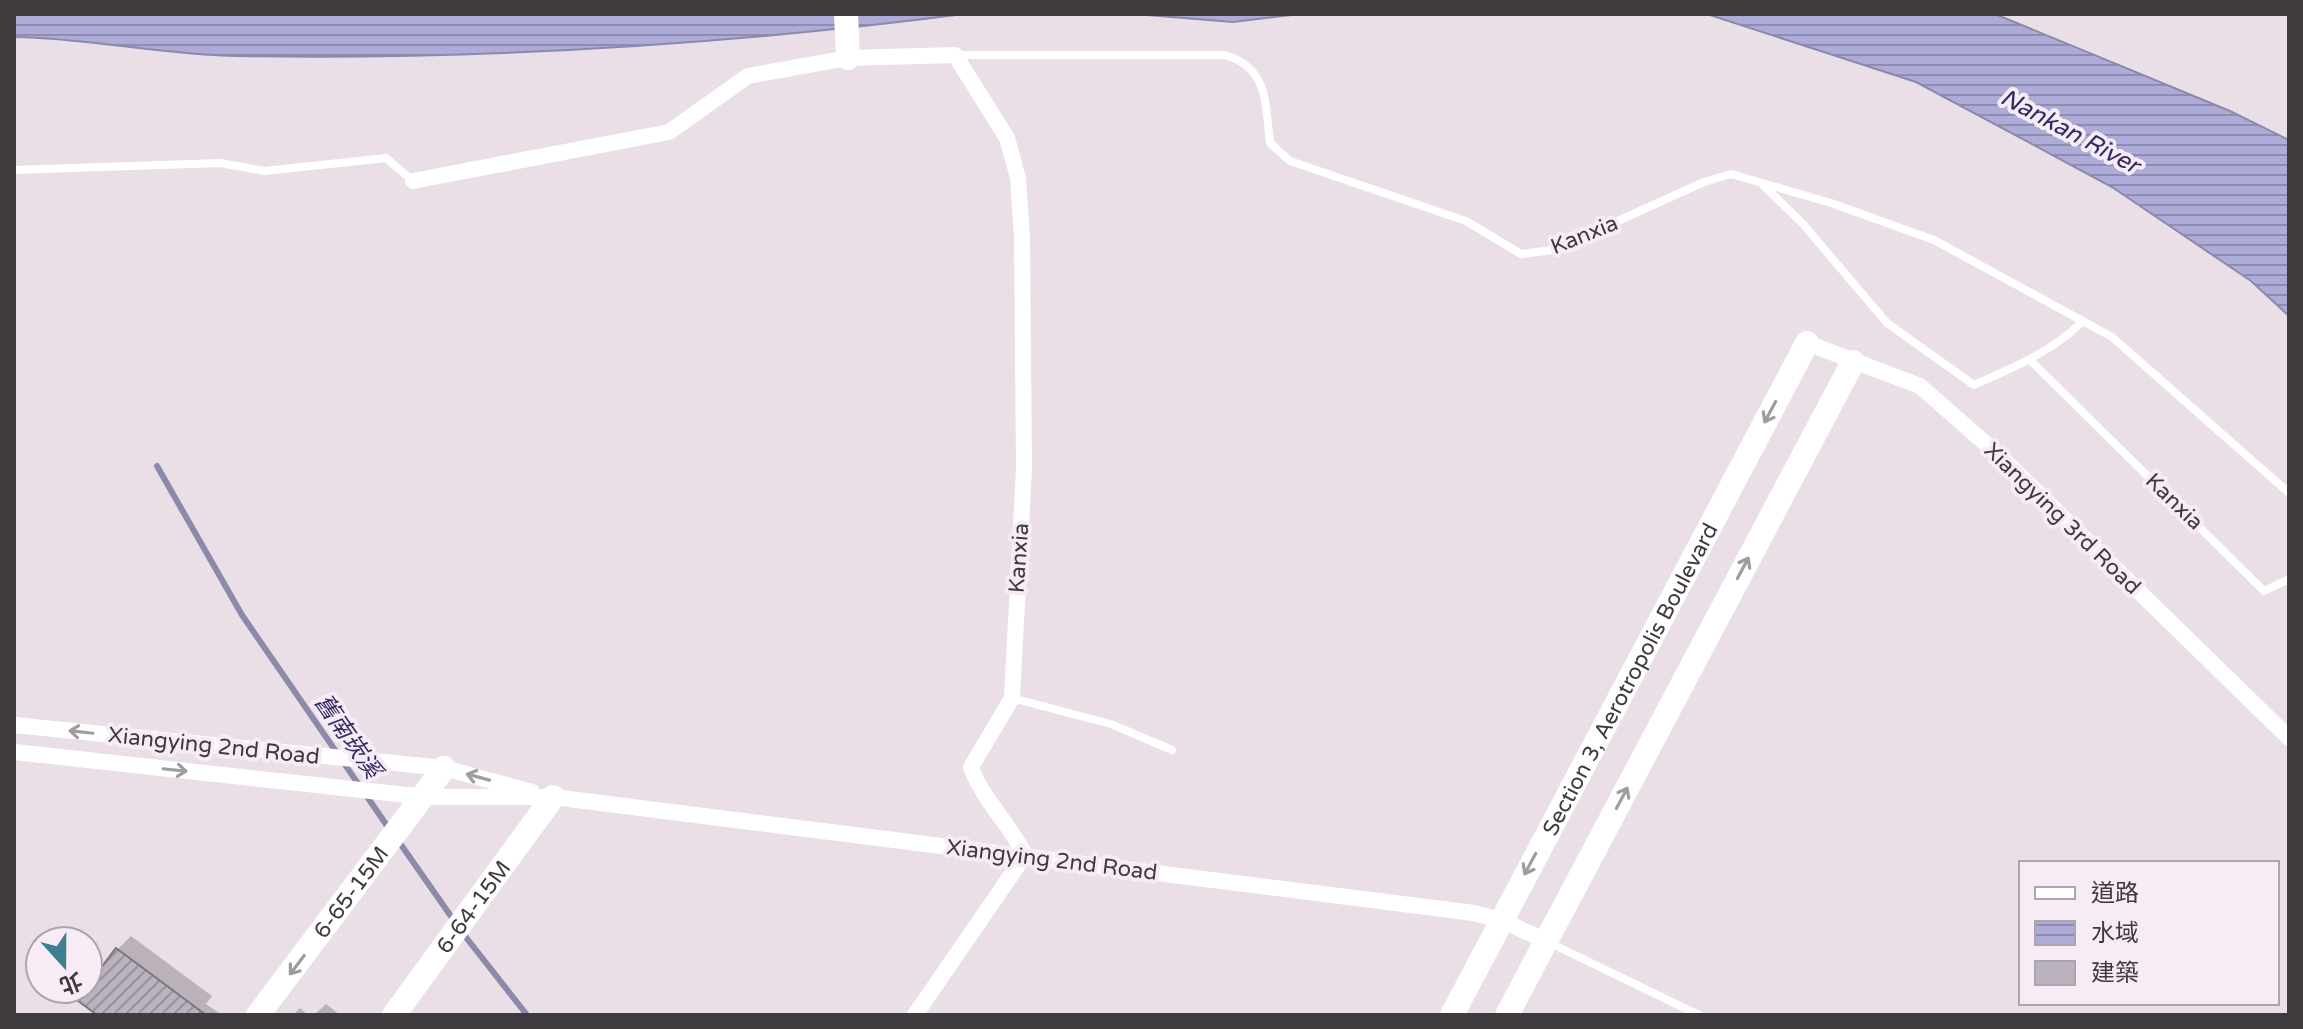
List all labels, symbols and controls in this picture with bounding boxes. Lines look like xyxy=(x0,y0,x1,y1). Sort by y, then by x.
water label: Nankan River xyxy=(1995,83,2147,181)
street label: Kanxia xyxy=(1547,210,1622,260)
one-way arrow xyxy=(1761,399,1777,423)
street label: Xiangying 3rd Road xyxy=(1979,437,2146,600)
street label: Kanxia xyxy=(2140,468,2209,535)
street label: Section 3, Aerotropolis Boulevard xyxy=(1537,519,1724,840)
street label: Kanxia xyxy=(1004,522,1034,594)
one-way arrow xyxy=(1736,556,1752,580)
water label: 舊南崁溪 xyxy=(308,689,389,786)
street label: Xiangying 2nd Road xyxy=(107,722,321,770)
one-way arrow xyxy=(68,724,95,739)
one-way arrow xyxy=(161,762,188,777)
one-way arrow xyxy=(466,769,492,784)
one-way arrow xyxy=(1614,786,1630,810)
street label: Xiangying 2nd Road xyxy=(945,834,1159,886)
street label: 6-65-15M xyxy=(308,841,394,944)
one-way arrow xyxy=(1522,852,1538,876)
street label: 6-64-15M xyxy=(431,856,516,959)
legend xyxy=(2019,861,2279,1005)
text: 道路 xyxy=(2091,879,2139,908)
text: 水域 xyxy=(2091,919,2139,948)
north arrow xyxy=(24,925,104,1005)
one-way arrow xyxy=(288,954,305,975)
text: 建築 xyxy=(2091,959,2139,988)
text: 北 xyxy=(56,967,86,999)

